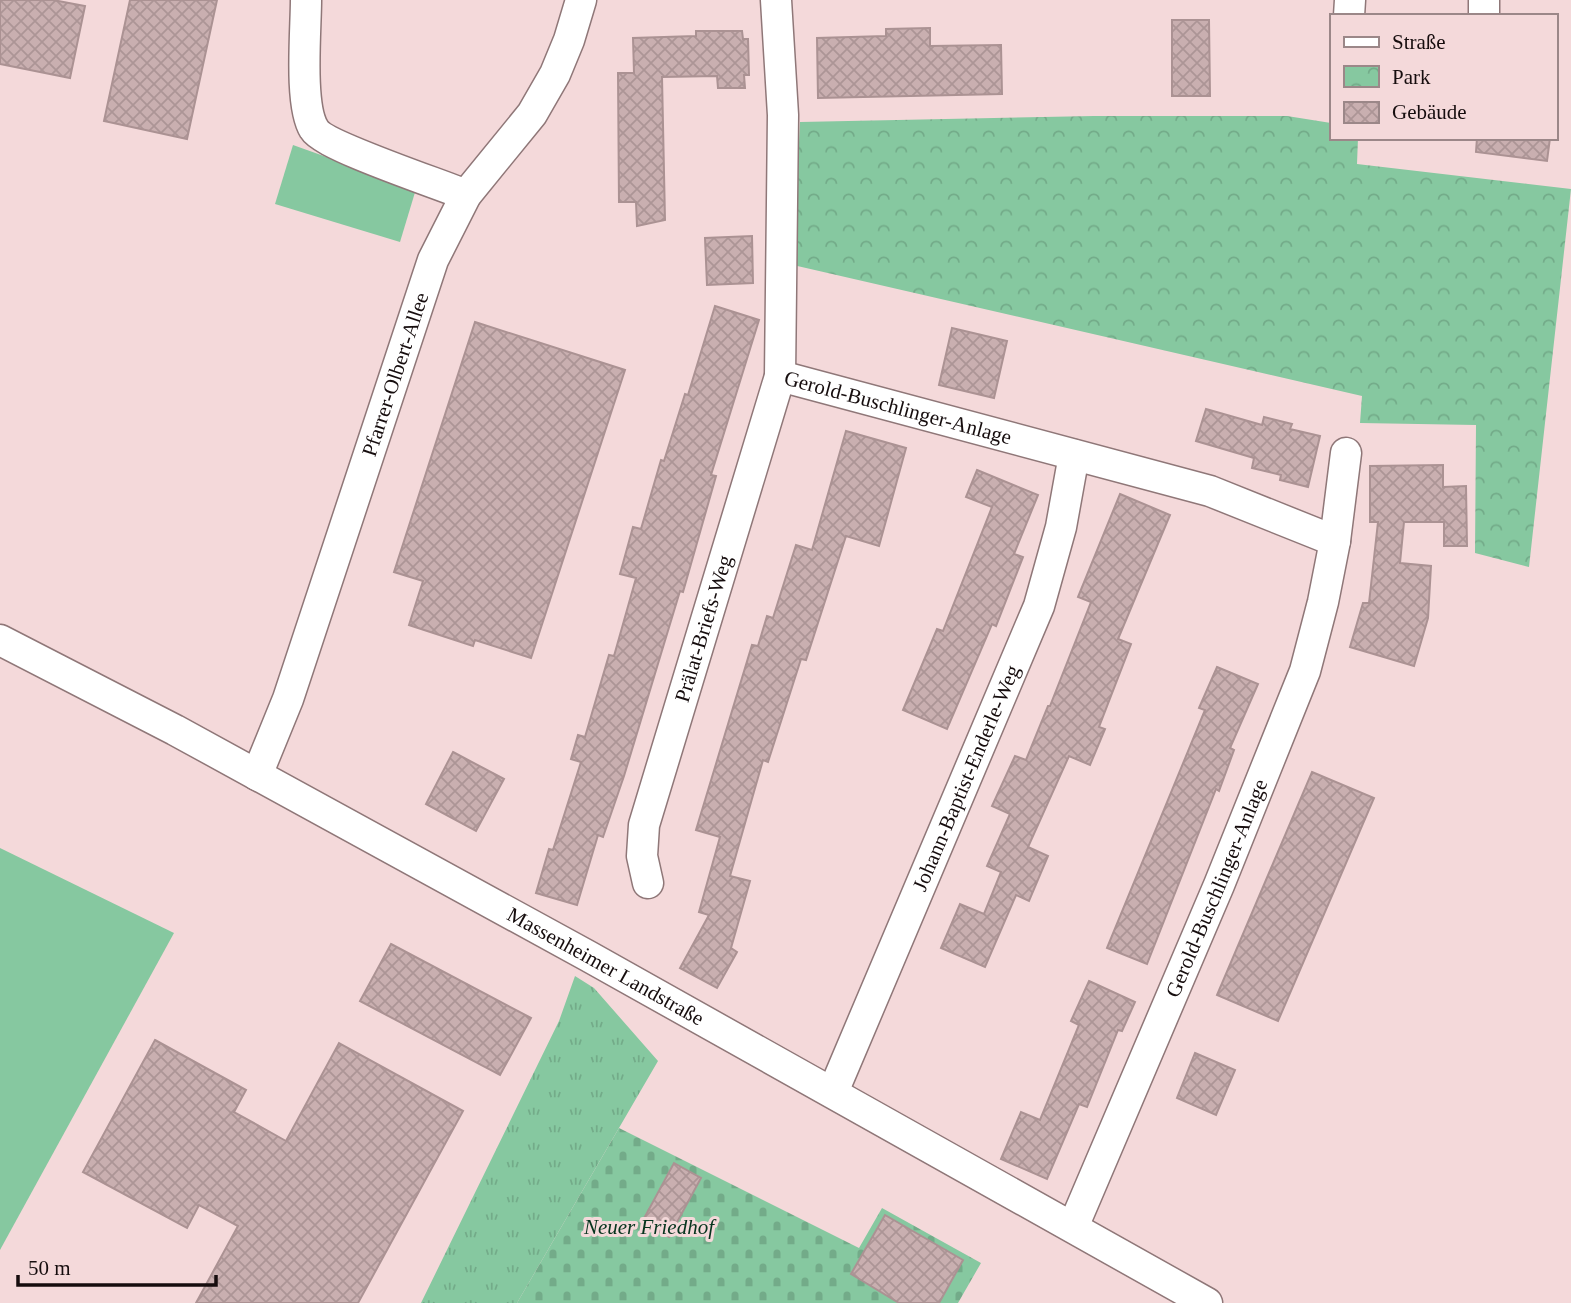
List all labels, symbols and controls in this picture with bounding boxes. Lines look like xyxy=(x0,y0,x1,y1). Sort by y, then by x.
legend xyxy=(1330,14,1557,140)
text: Straße xyxy=(1392,30,1446,54)
text: Park xyxy=(1392,65,1431,89)
text: Gebäude xyxy=(1392,100,1467,124)
street label: Pfarrer-Olbert-Allee xyxy=(357,289,433,459)
street label: Gerold-Buschlinger-Anlage xyxy=(782,366,1014,449)
street label: Prälat-Briefs-Weg xyxy=(670,552,737,705)
street label: Johann-Baptist-Enderle-Weg xyxy=(908,661,1025,895)
street label: Gerold-Buschlinger-Anlage xyxy=(1160,775,1272,1001)
street label: Massenheimer Landstraße xyxy=(503,902,708,1031)
park label: Neuer Friedhof xyxy=(583,1215,717,1239)
scale bar xyxy=(18,1244,215,1288)
text: 50 m xyxy=(28,1256,71,1280)

